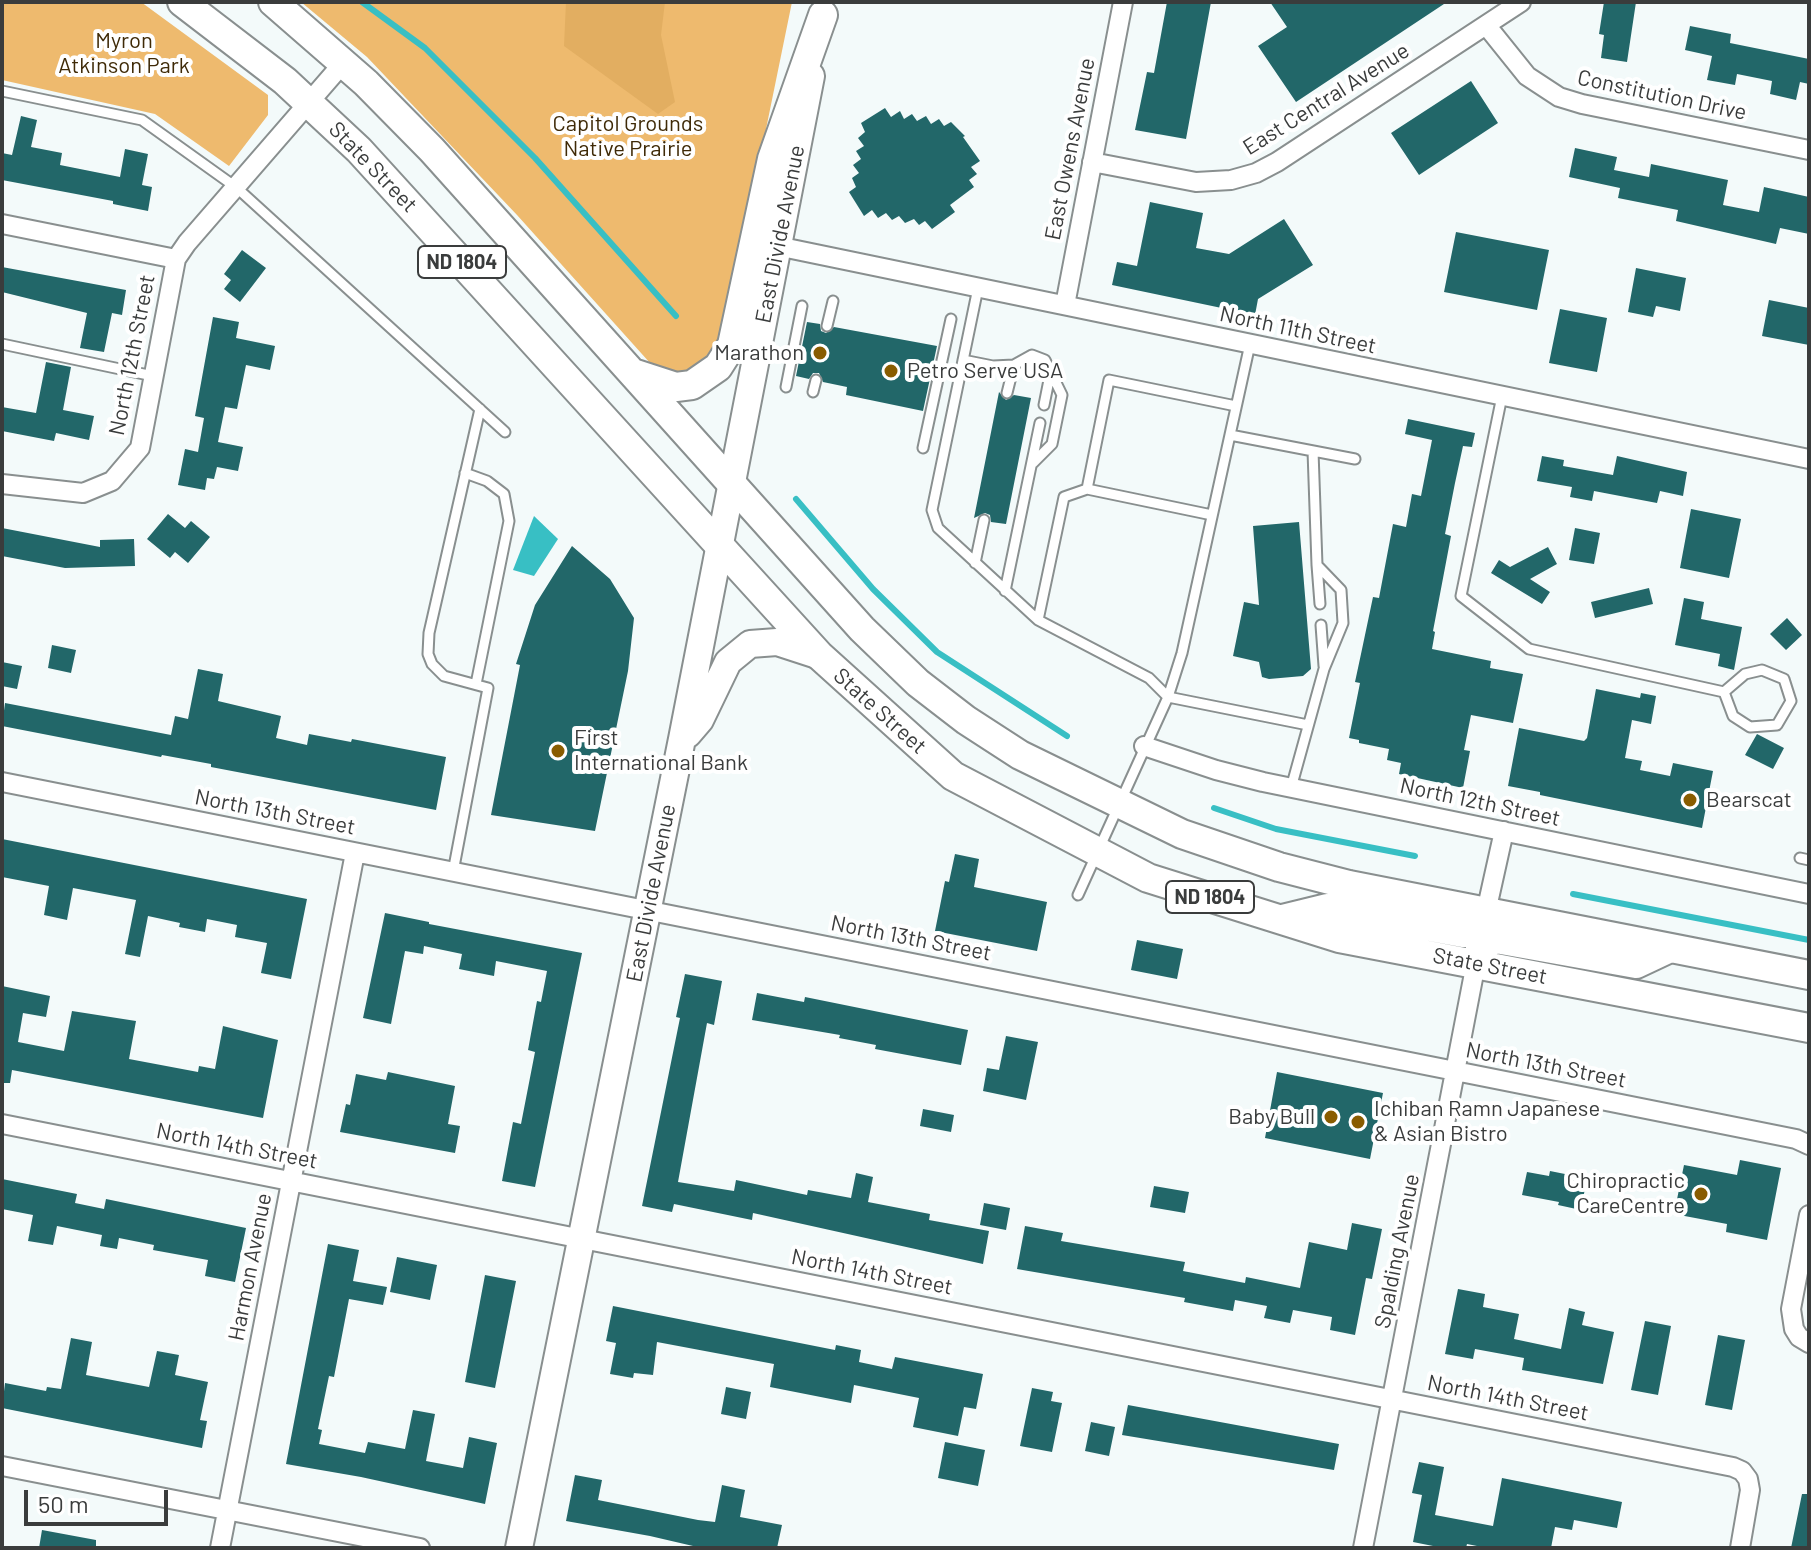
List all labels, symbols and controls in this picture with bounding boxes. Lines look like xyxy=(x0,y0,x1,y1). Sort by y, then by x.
park label: Myron Atkinson Park xyxy=(58,28,190,80)
street label: East Central Avenue xyxy=(1238,37,1414,161)
street label: East Owens Avenue xyxy=(1039,56,1101,242)
street label: Constitution Drive xyxy=(1575,64,1749,126)
park label: Capitol Grounds Native Prairie xyxy=(553,111,703,162)
street label: State Street xyxy=(323,116,423,218)
street label: East Divide Avenue xyxy=(750,143,810,325)
road number: ND 1804 xyxy=(418,246,506,278)
street label: North 12th Street xyxy=(103,272,161,438)
street label: North 11th Street xyxy=(1217,301,1379,359)
place label: Marathon xyxy=(714,340,804,366)
marker: Marathon xyxy=(811,344,829,362)
place label: Petro Serve USA xyxy=(907,358,1063,384)
marker: Petro Serve USA xyxy=(882,362,900,380)
street label: State Street xyxy=(828,662,932,760)
place label: First International Bank xyxy=(574,725,748,776)
marker: First International Bank xyxy=(549,742,567,760)
street label: North 12th Street xyxy=(1397,772,1563,832)
street label: North 13th Street xyxy=(193,784,357,840)
place label: Bearscat xyxy=(1706,787,1792,813)
marker: Bearscat xyxy=(1681,791,1699,809)
street label: East Divide Avenue xyxy=(621,802,681,984)
road number: ND 1804 xyxy=(1166,881,1254,913)
street label: North 13th Street xyxy=(829,910,993,966)
street label: State Street xyxy=(1431,942,1549,990)
street label: North 13th Street xyxy=(1464,1037,1628,1093)
place label: Ichiban Ramn Japanese & Asian Bistro xyxy=(1374,1096,1600,1148)
place label: Baby Bull xyxy=(1228,1104,1315,1130)
marker: Baby Bull xyxy=(1322,1108,1340,1126)
marker: Ichiban Ramn Japanese & Asian Bistro xyxy=(1349,1113,1367,1131)
street label: North 14th Street xyxy=(154,1117,320,1175)
place label: Chiropractic CareCentre xyxy=(1566,1168,1685,1220)
street label: Spalding Avenue xyxy=(1369,1171,1425,1331)
marker: Chiropractic CareCentre xyxy=(1692,1185,1710,1203)
street label: Harmon Avenue xyxy=(223,1191,277,1343)
street label: North 14th Street xyxy=(789,1243,955,1301)
street label: North 14th Street xyxy=(1425,1369,1591,1427)
scale bar xyxy=(28,1474,172,1524)
text: 50 m xyxy=(38,1489,89,1518)

